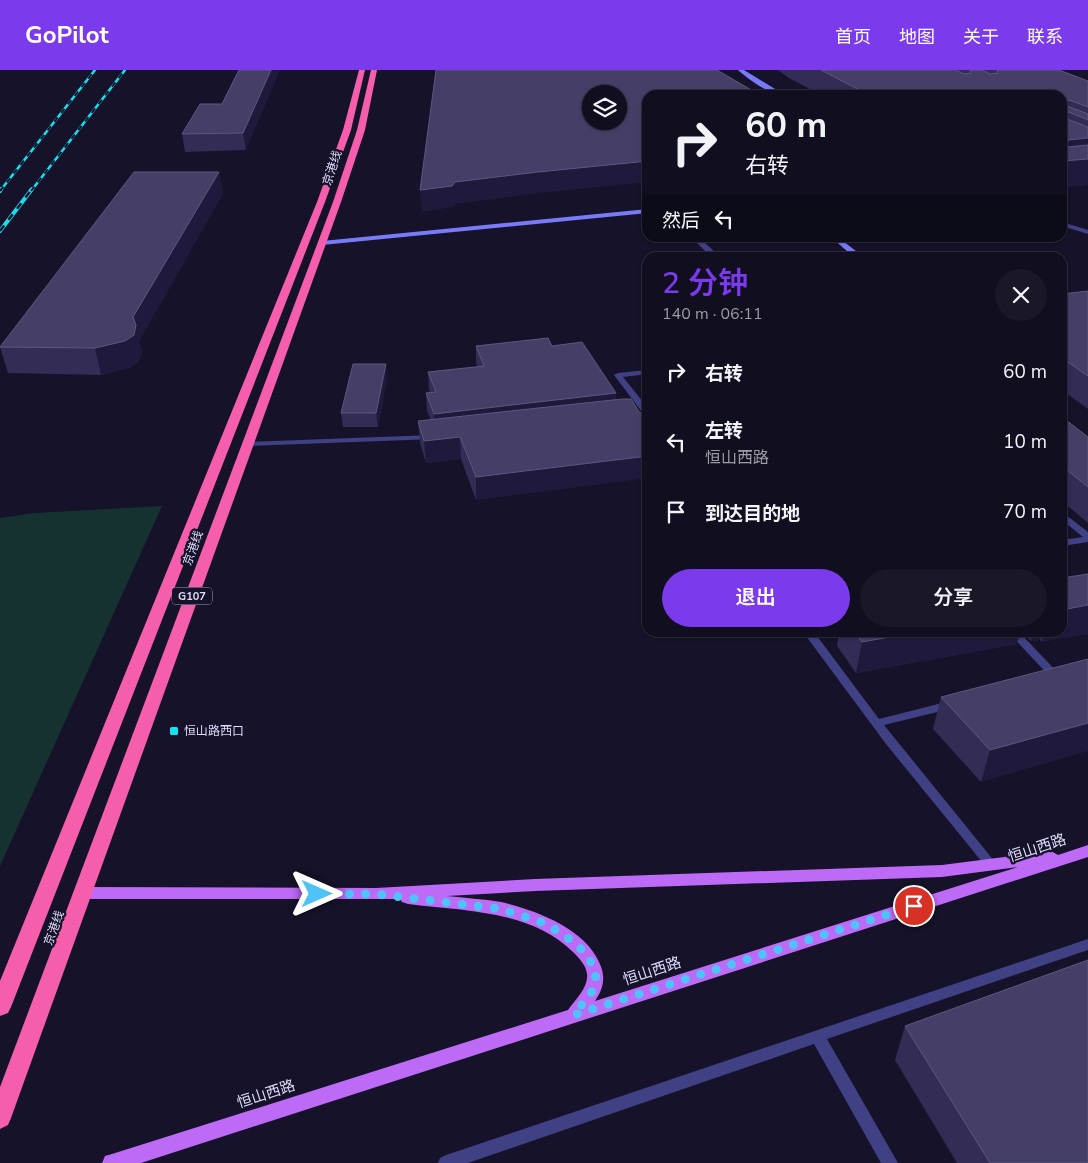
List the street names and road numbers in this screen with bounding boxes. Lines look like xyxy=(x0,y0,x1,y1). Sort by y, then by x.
street label: 京港线 xyxy=(319,148,345,188)
street label: 京港线 xyxy=(179,528,207,568)
road number: G107 xyxy=(172,588,212,604)
street label: 恒山西路 xyxy=(1005,829,1069,867)
street label: 京港线 xyxy=(40,908,68,948)
street label: 恒山西路 xyxy=(620,952,684,990)
street label: 恒山西路 xyxy=(234,1075,298,1113)

